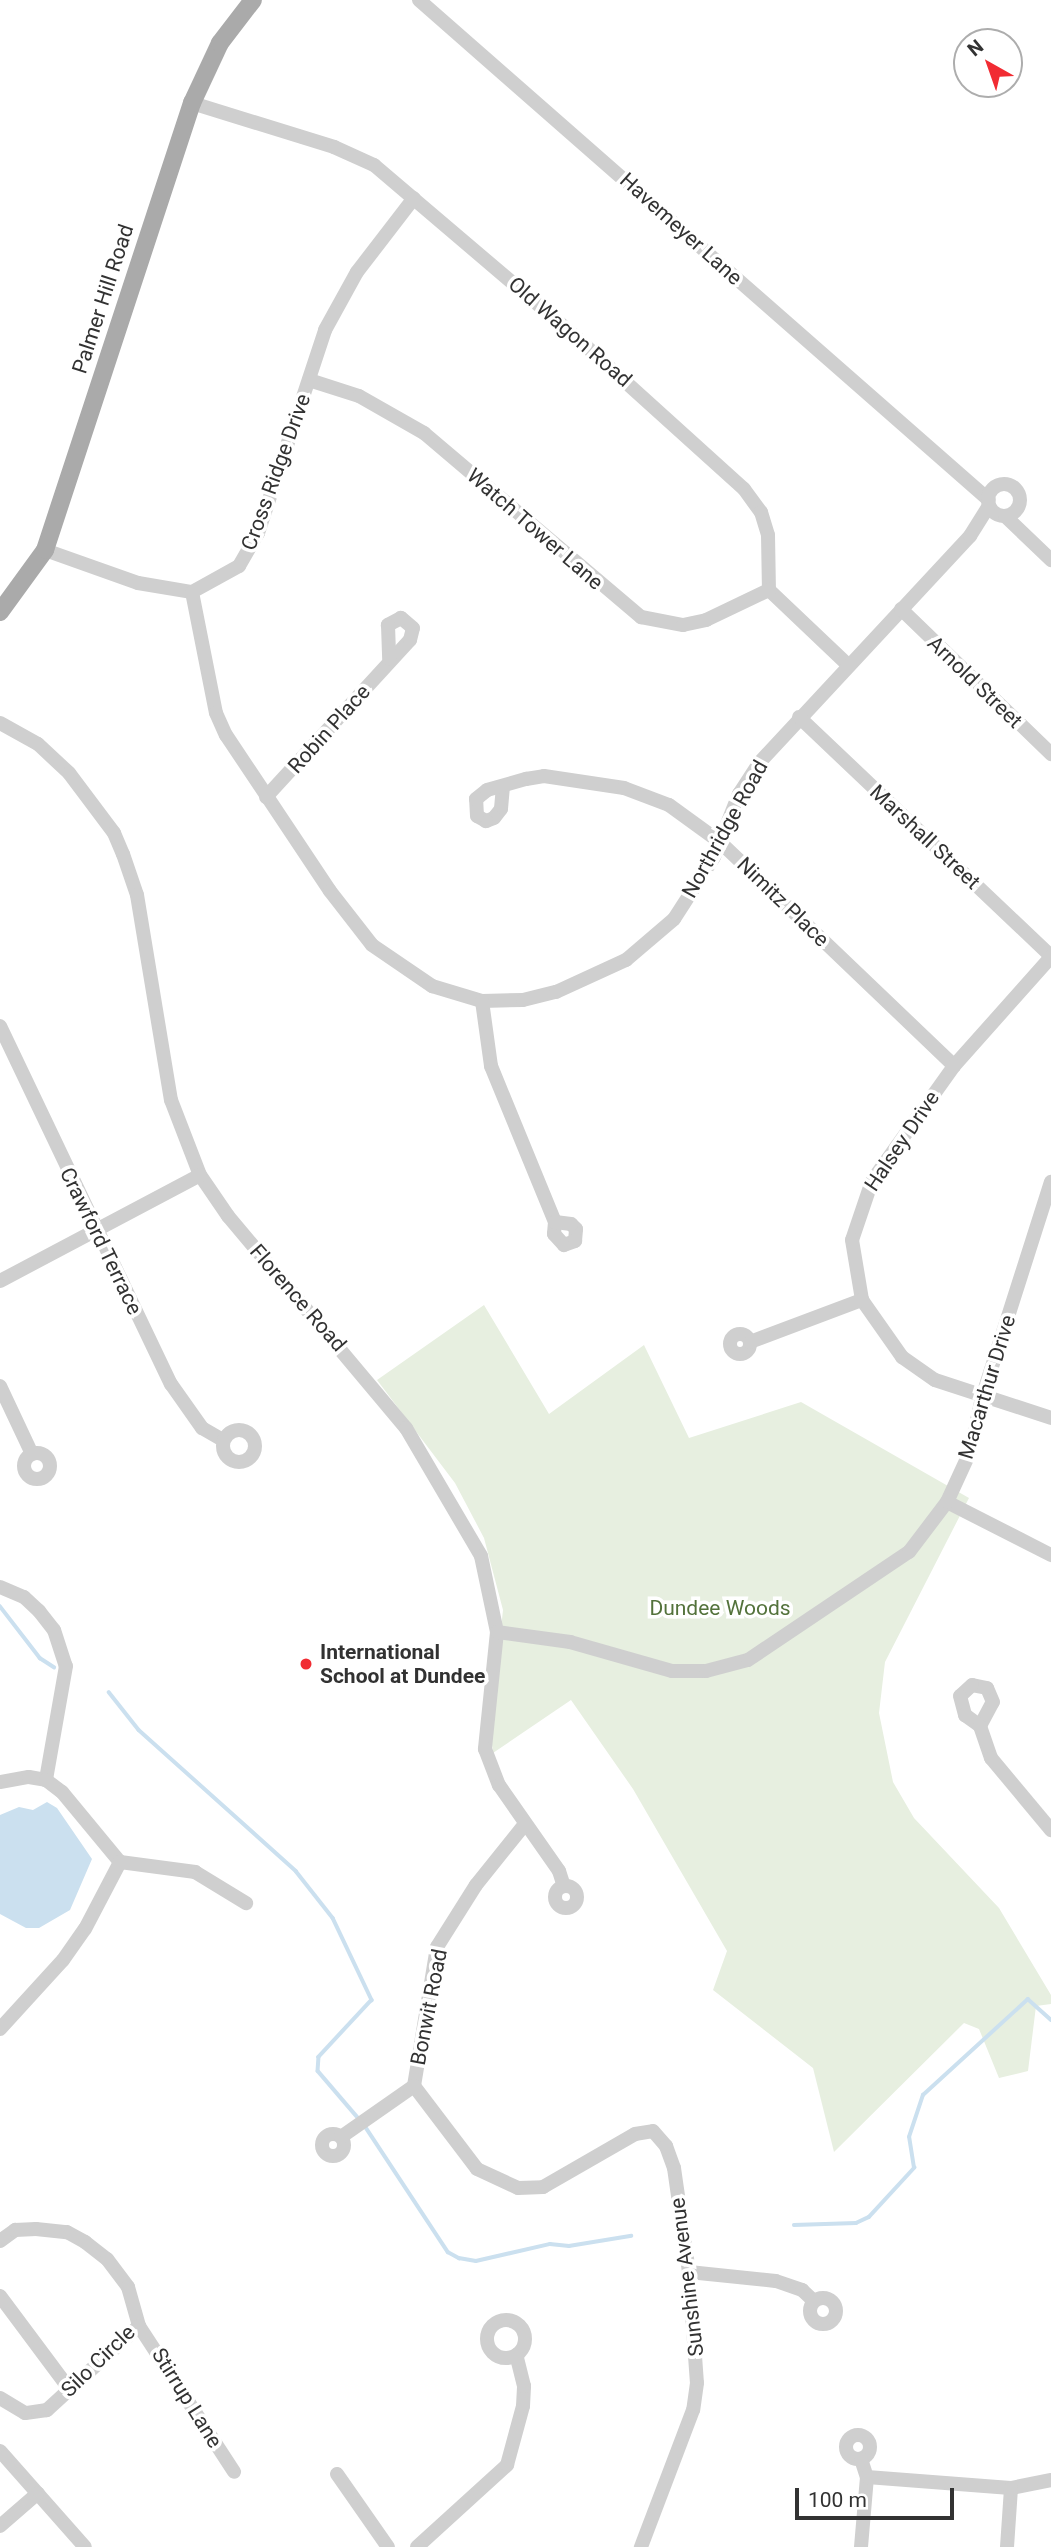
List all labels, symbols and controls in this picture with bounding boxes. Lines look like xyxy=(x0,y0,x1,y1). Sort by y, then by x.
north arrow xyxy=(953,28,1023,98)
text: N xyxy=(963,35,988,61)
street label: Havemeyer Lane xyxy=(615,168,747,290)
street label: Palmer Hill Road xyxy=(67,221,139,377)
street label: Old Wagon Road xyxy=(503,272,637,392)
street label: Cross Ridge Drive xyxy=(236,390,316,554)
street label: Watch Tower Lane xyxy=(462,463,608,595)
street label: Arnold Street xyxy=(922,631,1028,733)
street label: Robin Place xyxy=(283,680,375,778)
street label: Northridge Road xyxy=(677,756,773,902)
street label: Marshall Street xyxy=(865,780,985,894)
street label: Nimitz Place xyxy=(732,852,834,952)
street label: Halsey Drive xyxy=(859,1086,945,1196)
street label: Crawford Terrace xyxy=(54,1163,148,1319)
street label: Florence Road xyxy=(245,1239,351,1357)
street label: Macarthur Drive xyxy=(953,1312,1021,1462)
park label: Dundee Woods xyxy=(649,1595,791,1621)
place label: International School at Dundee xyxy=(320,1639,485,1689)
marker: International School at Dundee xyxy=(298,1656,314,1672)
street label: Bonwit Road xyxy=(405,1947,453,2067)
street label: Sunshine Avenue xyxy=(665,2196,709,2358)
street label: Silo Circle xyxy=(56,2320,140,2402)
street label: Stirrup Lane xyxy=(146,2344,228,2452)
scale bar xyxy=(799,2474,958,2518)
text: 100 m xyxy=(808,2488,867,2512)

